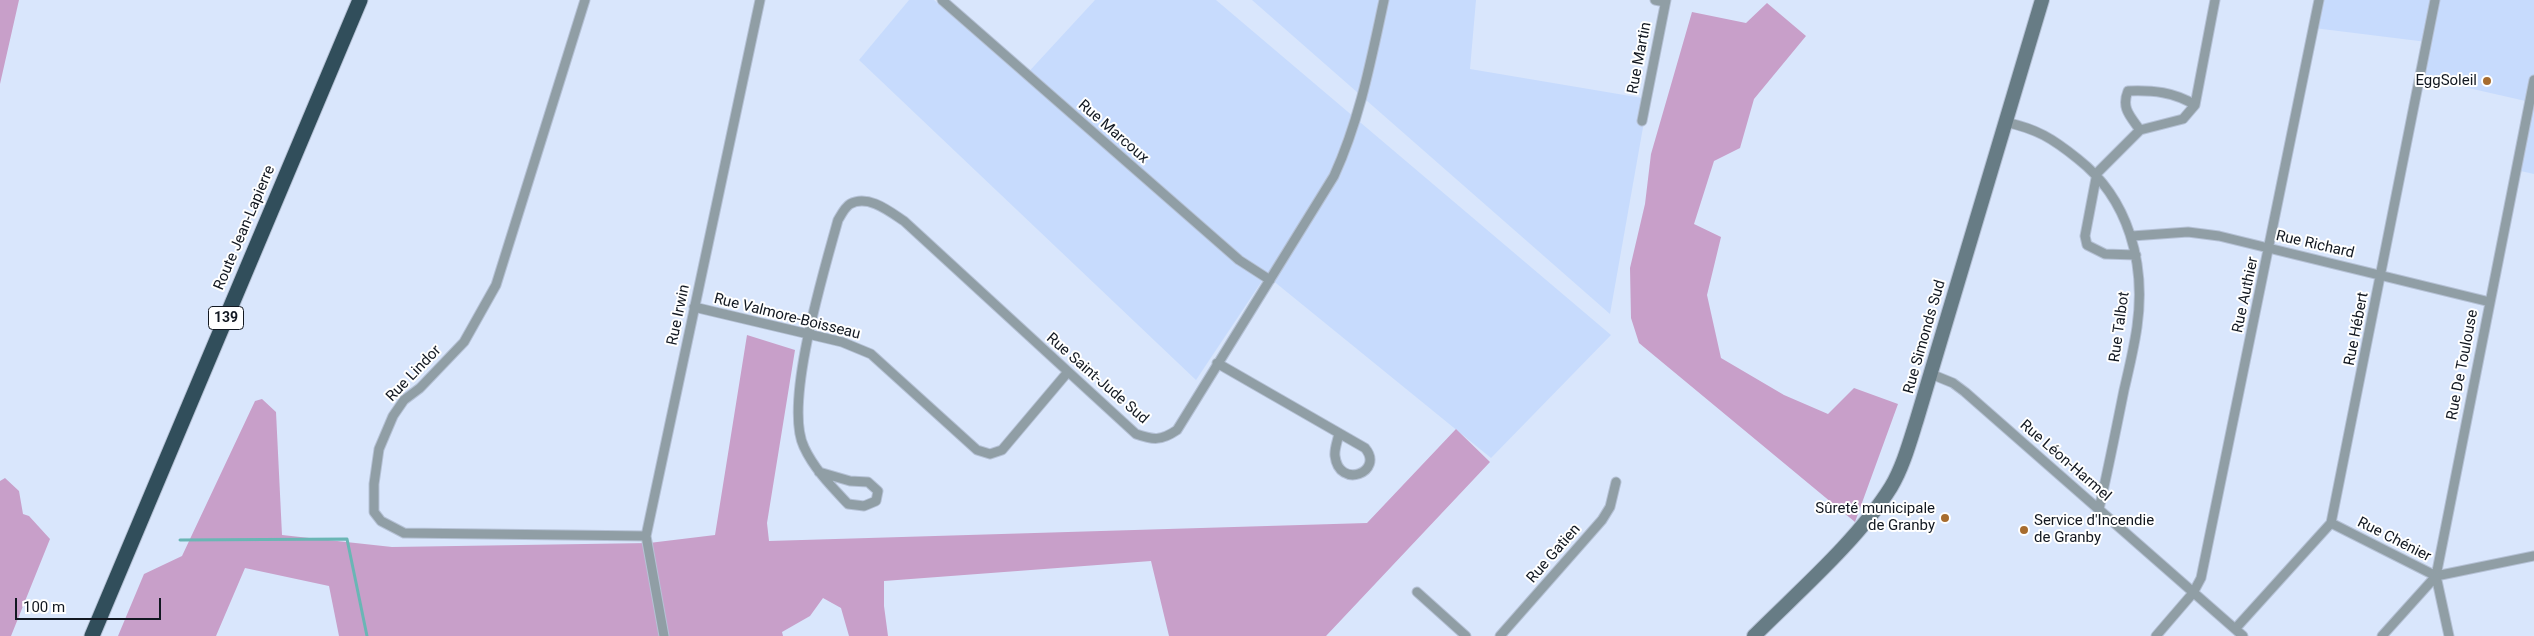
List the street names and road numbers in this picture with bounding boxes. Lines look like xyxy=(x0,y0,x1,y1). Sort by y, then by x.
street label: Rue Martin xyxy=(1624,21,1656,95)
street label: Rue Marcoux xyxy=(1074,97,1152,167)
street label: Route Jean-Lapierre xyxy=(211,163,279,293)
street label: Rue Richard xyxy=(2274,227,2356,263)
street label: Rue Authier xyxy=(2229,255,2263,335)
street label: Rue Simonds Sud xyxy=(1900,278,1950,396)
street label: Rue Irwin xyxy=(664,283,694,347)
street label: Rue Valmore-Boisseau xyxy=(712,290,862,344)
street label: Rue Talbot xyxy=(2106,291,2134,363)
street label: Rue Hébert xyxy=(2341,291,2373,367)
road number: 139 xyxy=(208,306,244,330)
street label: Rue De Toulouse xyxy=(2443,308,2483,422)
street label: Rue Saint-Jude Sud xyxy=(1042,330,1152,428)
street label: Rue Lindor xyxy=(383,342,445,406)
street label: Rue Léon-Harmel xyxy=(2016,417,2114,505)
street label: Rue Chénier xyxy=(2354,514,2434,566)
street label: Rue Gatien xyxy=(1523,521,1585,587)

